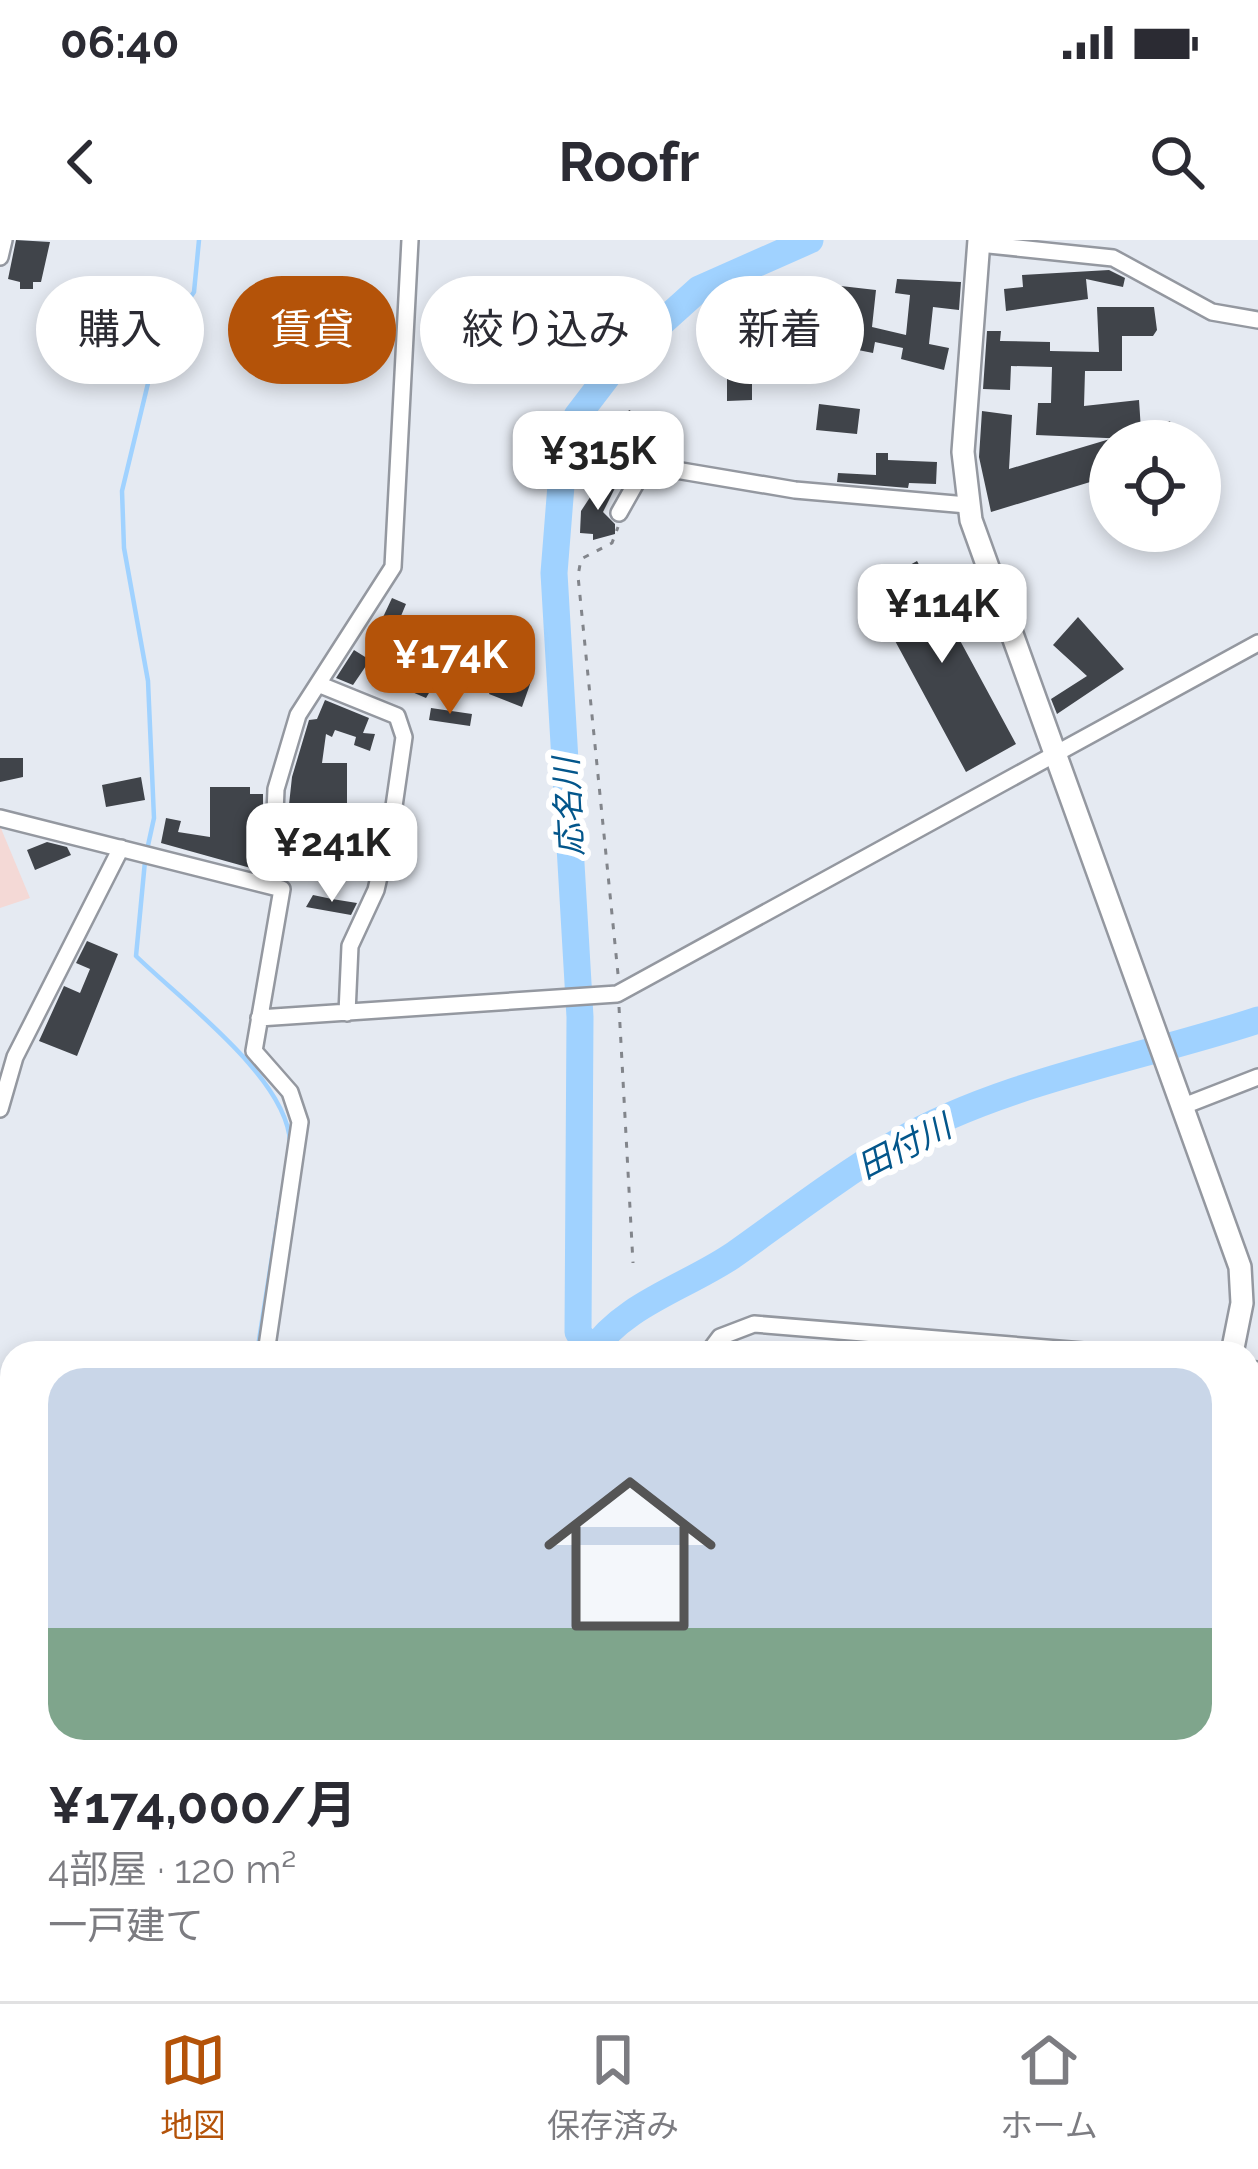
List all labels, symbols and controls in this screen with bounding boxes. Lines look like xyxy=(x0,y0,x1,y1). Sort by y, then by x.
text: 06:40 xyxy=(60,16,179,69)
icon: back xyxy=(48,129,114,195)
icon: search xyxy=(1144,129,1210,195)
text: Roofr xyxy=(558,130,700,194)
chip: 購入 xyxy=(36,276,204,384)
chip: 賃貸 xyxy=(228,276,396,384)
chip: 絞り込み xyxy=(420,276,672,384)
chip: 新着 xyxy=(696,276,864,384)
pin: ¥315K xyxy=(514,411,682,513)
map controls xyxy=(1089,420,1221,552)
button: locate xyxy=(1089,420,1221,552)
text: ¥315K xyxy=(540,427,656,473)
pin: ¥114K xyxy=(858,564,1026,666)
text: ¥114K xyxy=(885,580,999,626)
pin: ¥174K xyxy=(366,615,534,717)
text: ¥174K xyxy=(392,631,508,677)
water label: 応名川 xyxy=(546,754,591,857)
pin: ¥241K xyxy=(248,803,416,905)
text: ¥241K xyxy=(273,819,391,865)
water label: 田付川 xyxy=(851,1105,960,1186)
icon: home xyxy=(522,1446,738,1662)
text: ¥174,000/月 xyxy=(48,1775,357,1835)
text: 4部屋 · 120 m² xyxy=(48,1846,296,1892)
text: 一戸建て xyxy=(48,1902,204,1948)
tab: 地図 xyxy=(160,2027,226,2147)
tab: 保存済み xyxy=(547,2027,679,2147)
tab: ホーム xyxy=(1000,2027,1098,2147)

